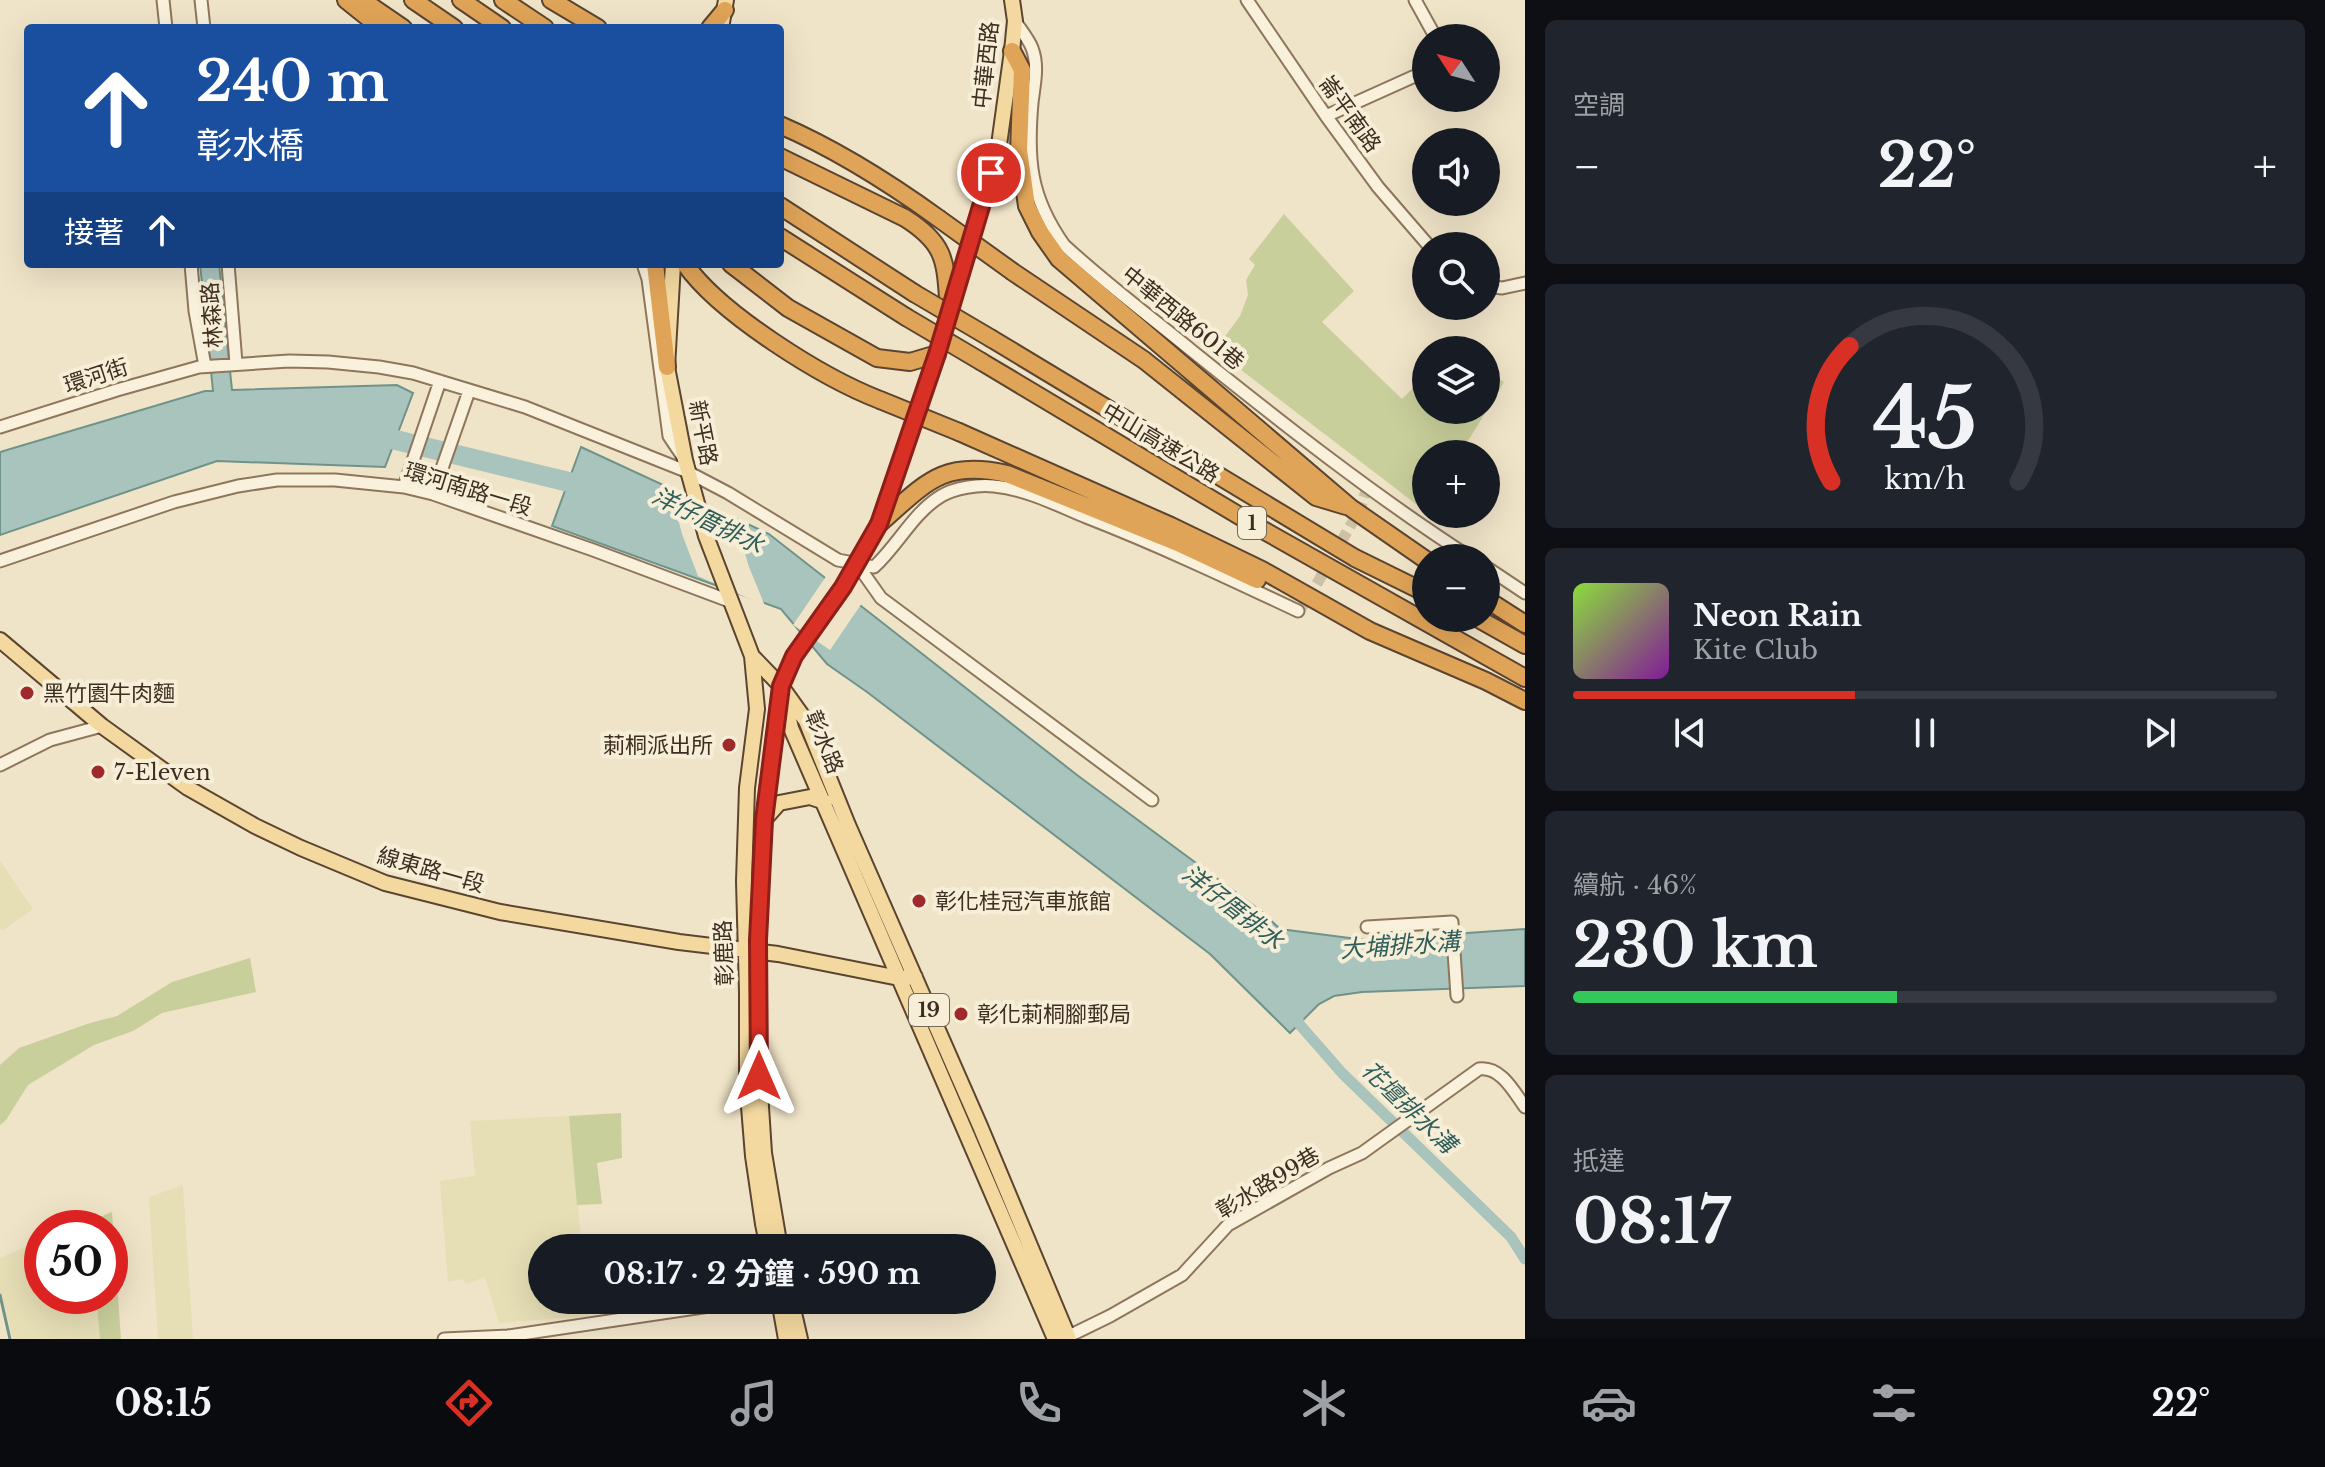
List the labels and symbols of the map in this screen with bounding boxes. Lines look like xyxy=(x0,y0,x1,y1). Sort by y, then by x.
street label: 中華西路 xyxy=(968,20,1004,110)
north arrow xyxy=(1412,24,1500,112)
street label: 崙平南路 xyxy=(1313,70,1387,158)
pin xyxy=(957,139,1025,207)
street label: 中華西路601巷 xyxy=(1116,260,1250,376)
street label: 林森路 xyxy=(196,281,228,349)
street label: 環河街 xyxy=(60,353,132,399)
street label: 中山高速公路 xyxy=(1097,397,1225,489)
street label: 新平路 xyxy=(683,398,723,468)
street label: 環河南路一段 xyxy=(401,457,535,521)
water label: 洋仔厝排水 xyxy=(648,481,769,560)
road number: 1 xyxy=(1238,507,1266,539)
place label: 黑竹園牛肉麵 xyxy=(43,680,175,707)
marker: 黑竹園牛肉麵 xyxy=(18,684,36,702)
street label: 彰水路 xyxy=(799,706,849,778)
place label: 莿桐派出所 xyxy=(603,732,713,759)
marker: 莿桐派出所 xyxy=(720,736,738,754)
place label: 7-Eleven xyxy=(114,759,211,786)
marker: 7-Eleven xyxy=(89,763,107,781)
street label: 線東路一段 xyxy=(374,842,488,898)
water label: 洋仔厝排水 xyxy=(1177,859,1290,956)
place label: 彰化桂冠汽車旅館 xyxy=(935,888,1111,915)
marker: 彰化桂冠汽車旅館 xyxy=(910,892,928,910)
street label: 彰鹿路 xyxy=(709,920,739,986)
water label: 大埔排水溝 xyxy=(1339,926,1464,964)
road number: 19 xyxy=(909,994,949,1026)
place label: 彰化莿桐腳郵局 xyxy=(977,1001,1131,1028)
marker: 彰化莿桐腳郵局 xyxy=(952,1005,970,1023)
position arrow xyxy=(717,1034,801,1118)
water label: 花壇排水溝 xyxy=(1356,1055,1464,1161)
street label: 彰水路99巷 xyxy=(1211,1141,1325,1225)
speed limit sign: 50 xyxy=(24,1210,128,1314)

